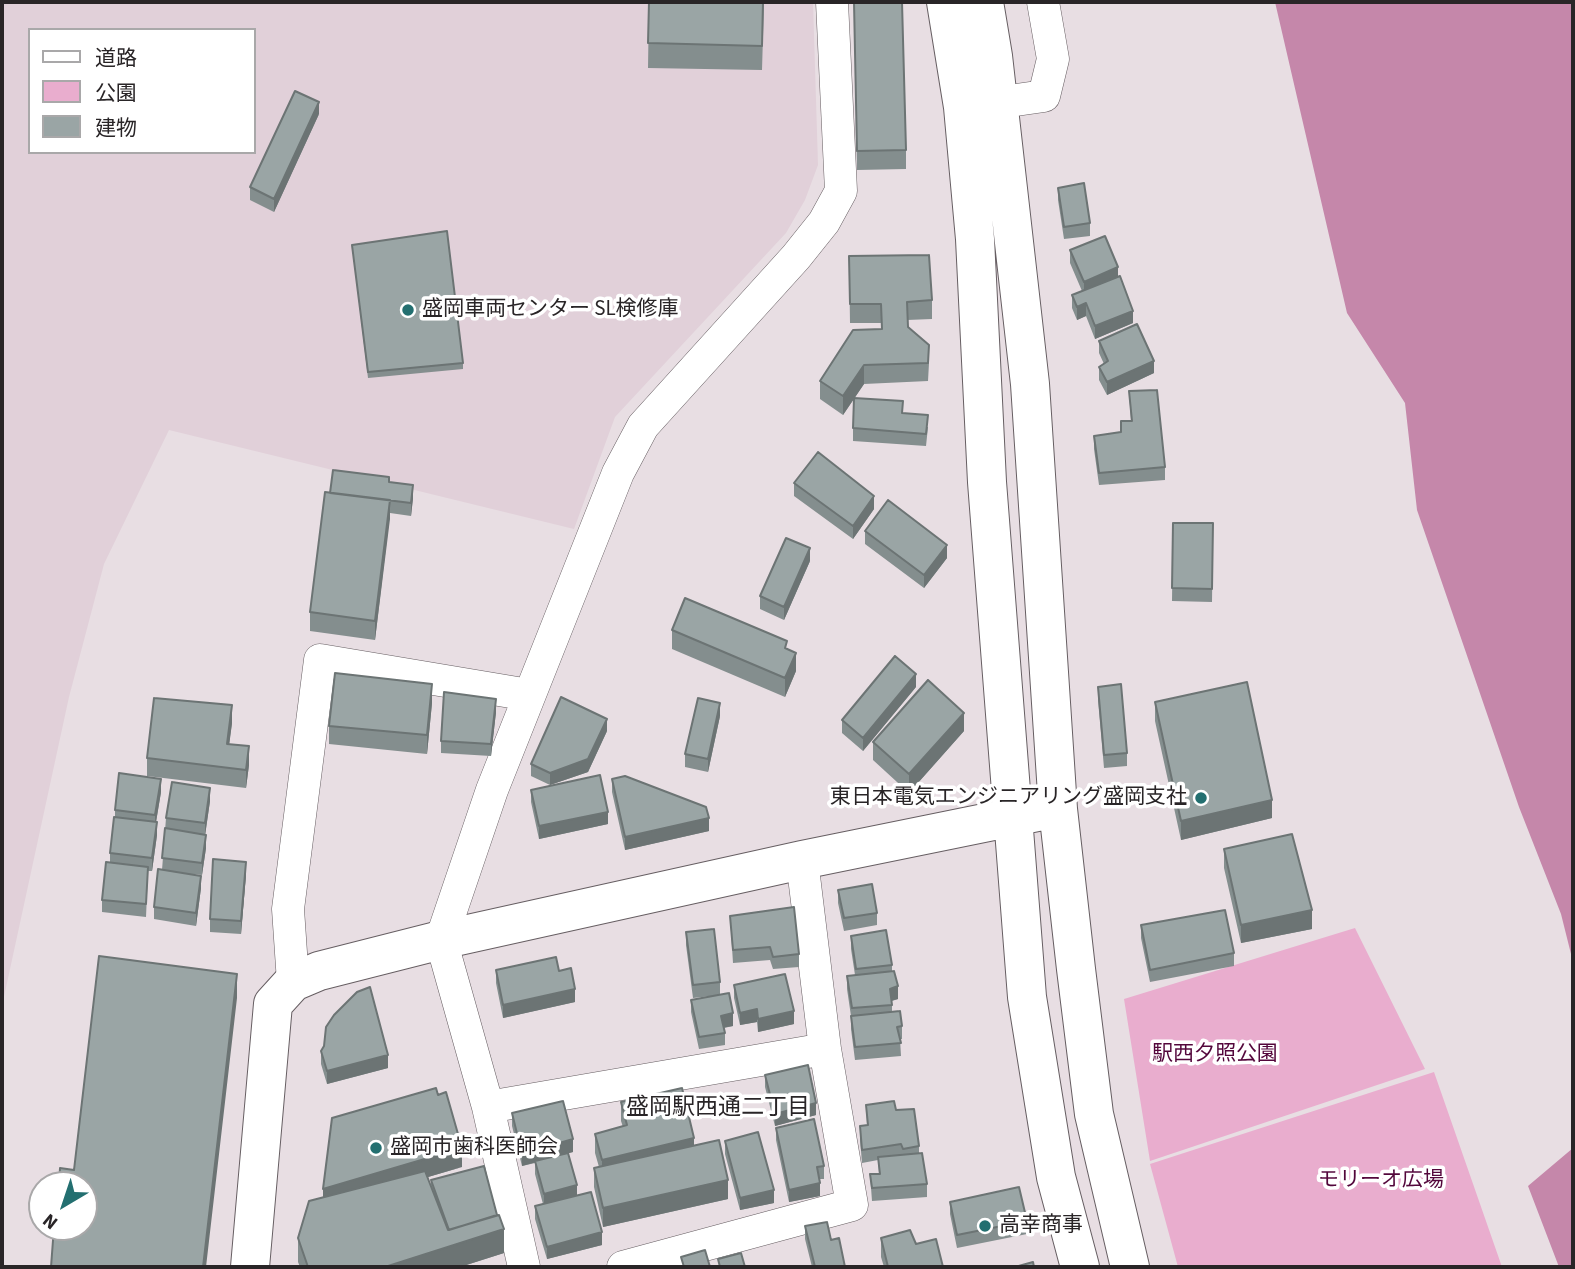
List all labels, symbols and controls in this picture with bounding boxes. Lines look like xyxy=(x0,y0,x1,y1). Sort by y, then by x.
legend xyxy=(28,28,256,154)
text: 道路 xyxy=(95,43,137,73)
text: 公園 xyxy=(95,78,137,108)
text: 建物 xyxy=(95,113,137,143)
place label: 盛岡車両センター SL検修庫 xyxy=(422,297,679,323)
marker: 盛岡車両センター SL検修庫 xyxy=(400,302,416,318)
place label: 東日本電気エンジニアリング盛岡支社 xyxy=(830,785,1187,811)
marker: 東日本電気エンジニアリング盛岡支社 xyxy=(1193,790,1209,806)
park label: 駅西夕照公園 xyxy=(1152,1042,1278,1068)
district label: 盛岡駅西通二丁目 xyxy=(626,1095,810,1123)
place label: 盛岡市歯科医師会 xyxy=(390,1135,558,1161)
marker: 盛岡市歯科医師会 xyxy=(368,1140,384,1156)
park label: モリーオ広場 xyxy=(1318,1168,1444,1194)
north arrow xyxy=(28,1171,98,1241)
text: N xyxy=(37,1207,64,1236)
place label: 高幸商事 xyxy=(999,1213,1083,1239)
marker: 高幸商事 xyxy=(977,1218,993,1234)

